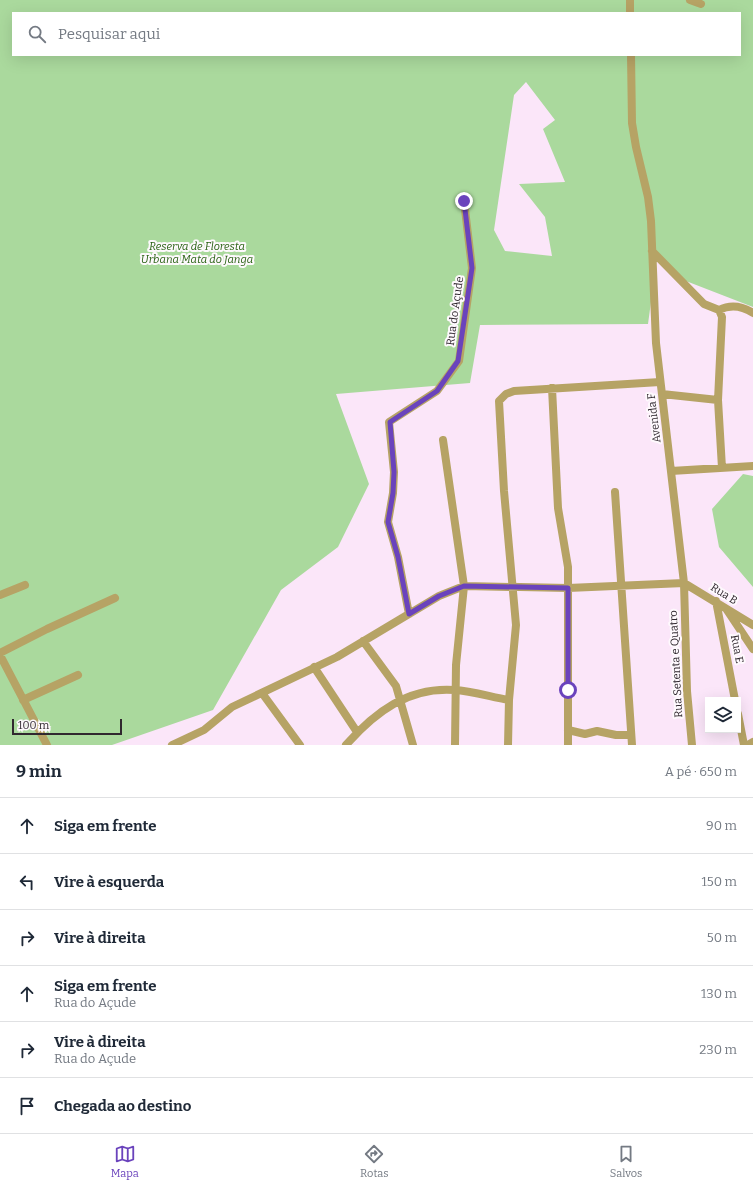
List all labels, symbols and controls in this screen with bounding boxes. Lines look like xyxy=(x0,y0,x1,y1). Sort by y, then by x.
search box xyxy=(12,12,741,56)
icon: search xyxy=(26,23,48,45)
text: Pesquisar aqui xyxy=(58,25,160,43)
route end xyxy=(455,192,473,210)
park label: Reserva de Floresta Urbana Mata do Janga xyxy=(141,240,253,266)
street label: Rua do Açude xyxy=(444,276,466,346)
street label: Avenida F xyxy=(645,392,663,444)
street label: Rua B xyxy=(708,581,740,607)
street label: Rua Setenta e Quatro xyxy=(667,610,685,718)
street label: Rua E xyxy=(728,634,746,665)
route start xyxy=(559,681,577,699)
map controls xyxy=(705,697,741,733)
button: layers xyxy=(705,697,741,733)
scale bar xyxy=(12,717,122,736)
text: 100 m xyxy=(18,719,49,732)
text: 9 min xyxy=(16,761,62,782)
text: A pé · 650 m xyxy=(665,764,737,779)
icon: ahead xyxy=(16,815,38,837)
text: Siga em frente xyxy=(54,817,157,835)
text: 90 m xyxy=(706,818,737,833)
icon: left xyxy=(16,871,38,893)
text: Vire à esquerda xyxy=(54,873,164,891)
text: 150 m xyxy=(701,874,737,889)
icon: right xyxy=(16,927,38,949)
text: Vire à direita xyxy=(54,929,146,947)
text: 50 m xyxy=(707,930,737,945)
text: Siga em frente xyxy=(54,977,157,995)
icon: ahead xyxy=(16,983,38,1005)
text: 130 m xyxy=(701,986,737,1001)
text: Rua do Açude xyxy=(54,995,136,1010)
text: Vire à direita xyxy=(54,1033,146,1051)
icon: right xyxy=(16,1039,38,1061)
text: 230 m xyxy=(699,1042,737,1057)
text: Rua do Açude xyxy=(54,1051,136,1066)
icon: arrive xyxy=(16,1095,38,1117)
text: Chegada ao destino xyxy=(54,1097,191,1115)
tab: Mapa xyxy=(111,1143,139,1180)
tab: Rotas xyxy=(360,1143,389,1180)
tab: Salvos xyxy=(610,1143,642,1180)

